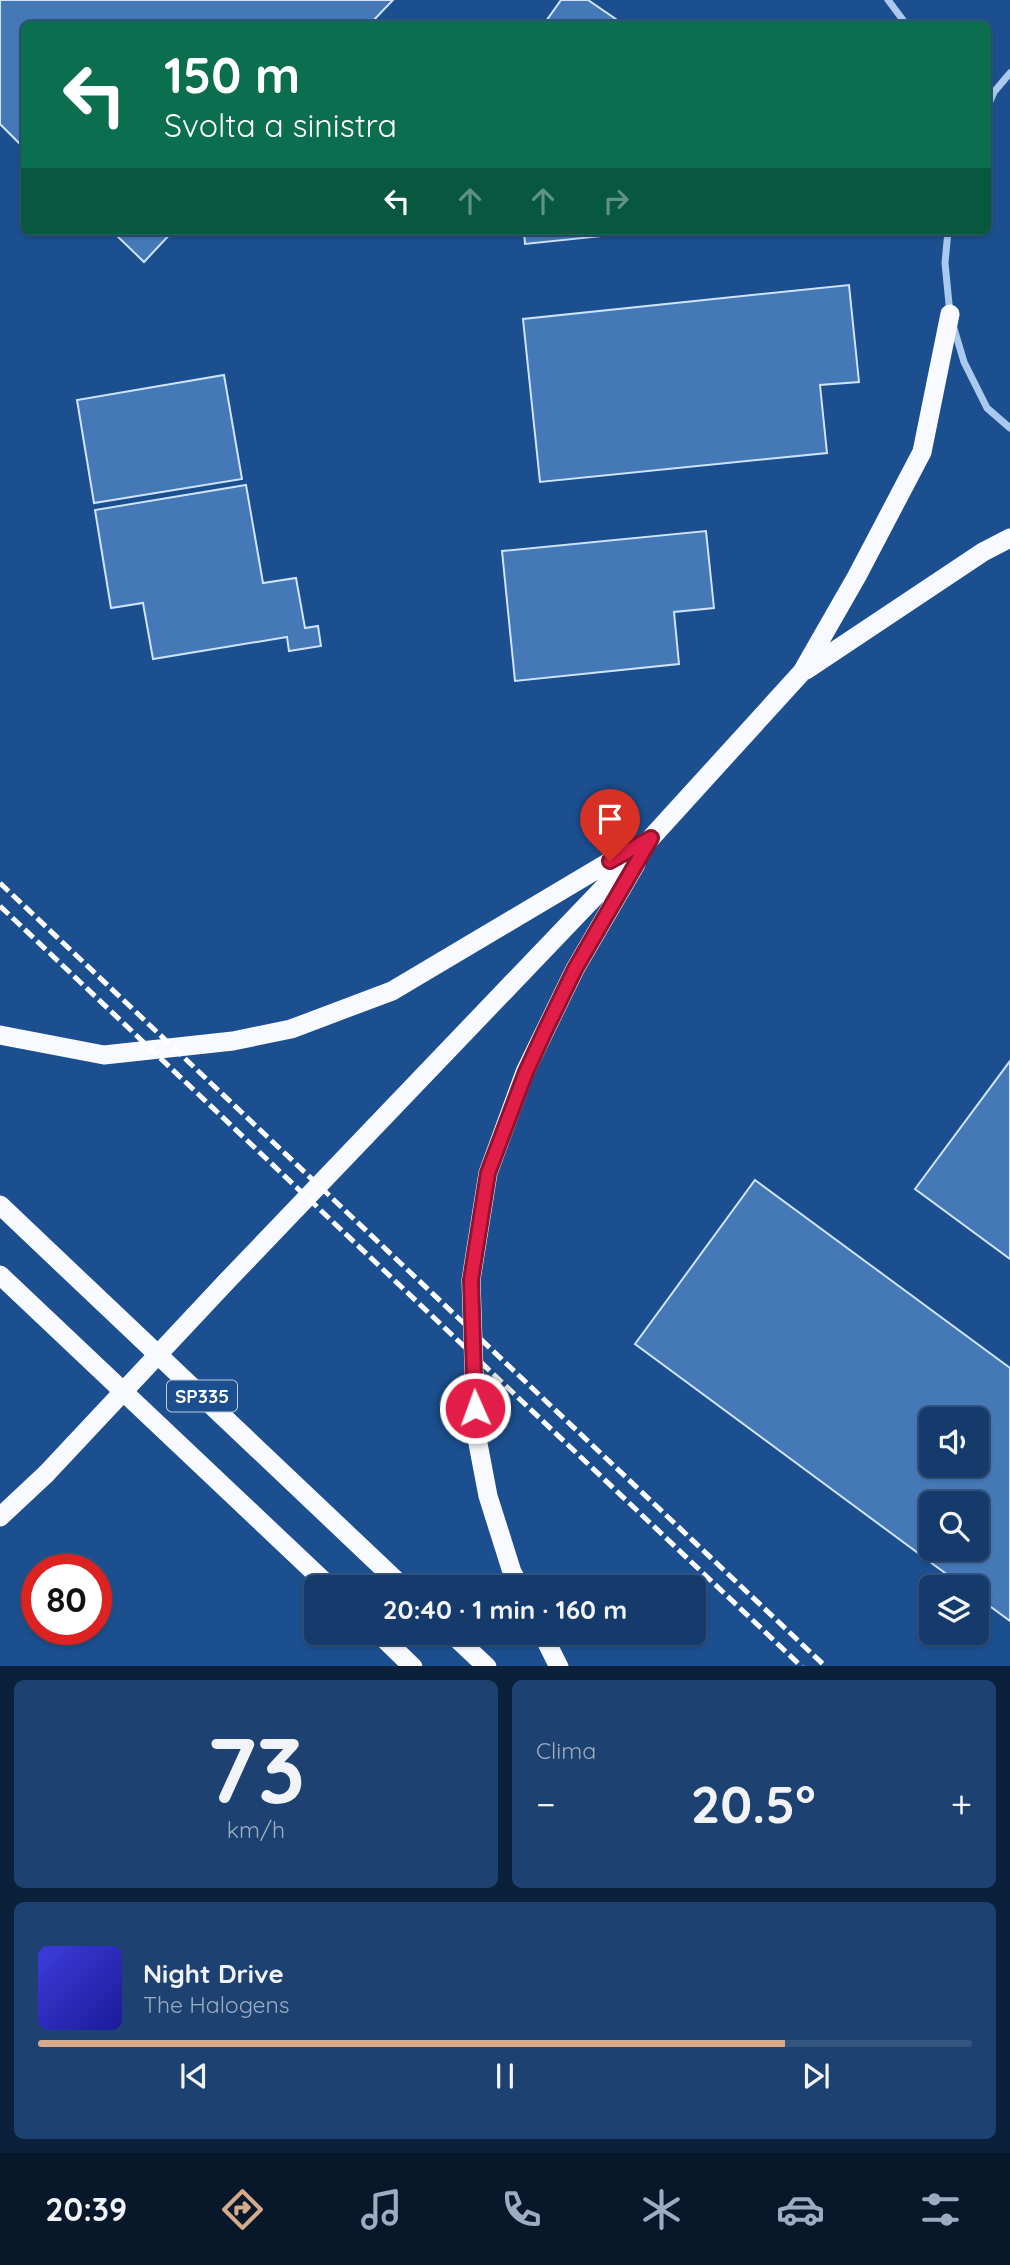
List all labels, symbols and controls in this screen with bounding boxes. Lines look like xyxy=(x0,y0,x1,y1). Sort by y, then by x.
text: 150 m xyxy=(164,44,300,105)
icon: left xyxy=(49,49,140,140)
text: Svolta a sinistra xyxy=(164,105,397,145)
icon: left xyxy=(378,182,416,220)
icon: ahead xyxy=(451,182,489,220)
icon: ahead xyxy=(524,182,562,220)
icon: right xyxy=(597,182,635,220)
pin xyxy=(580,789,640,861)
icon: arrive xyxy=(591,800,629,838)
position arrow xyxy=(438,1371,512,1445)
road number: SP335 xyxy=(167,1380,237,1412)
map controls xyxy=(919,1407,989,1645)
button: sound xyxy=(919,1407,989,1477)
button: search xyxy=(919,1491,989,1561)
speed limit sign: 80 xyxy=(21,1554,112,1645)
button: layers xyxy=(919,1575,989,1645)
text: 20:40 · 1 min · 160 m xyxy=(383,1593,627,1626)
text: 73 xyxy=(207,1712,305,1826)
text: Clima xyxy=(536,1736,596,1765)
text: 20.5° xyxy=(691,1771,816,1836)
text: − xyxy=(536,1780,556,1828)
text: + xyxy=(951,1780,972,1828)
text: km/h xyxy=(227,1815,285,1844)
text: Night Drive xyxy=(143,1957,284,1990)
text: The Halogens xyxy=(143,1990,290,2019)
icon: previous xyxy=(175,2057,213,2095)
icon: pause xyxy=(486,2057,524,2095)
icon: next xyxy=(797,2057,835,2095)
icon: directions xyxy=(218,2185,267,2234)
icon: music xyxy=(357,2185,406,2234)
icon: phone xyxy=(497,2185,546,2234)
icon: climate xyxy=(637,2185,686,2234)
icon: car xyxy=(776,2185,825,2234)
icon: filters xyxy=(916,2185,965,2234)
text: 20:39 xyxy=(45,2189,127,2229)

